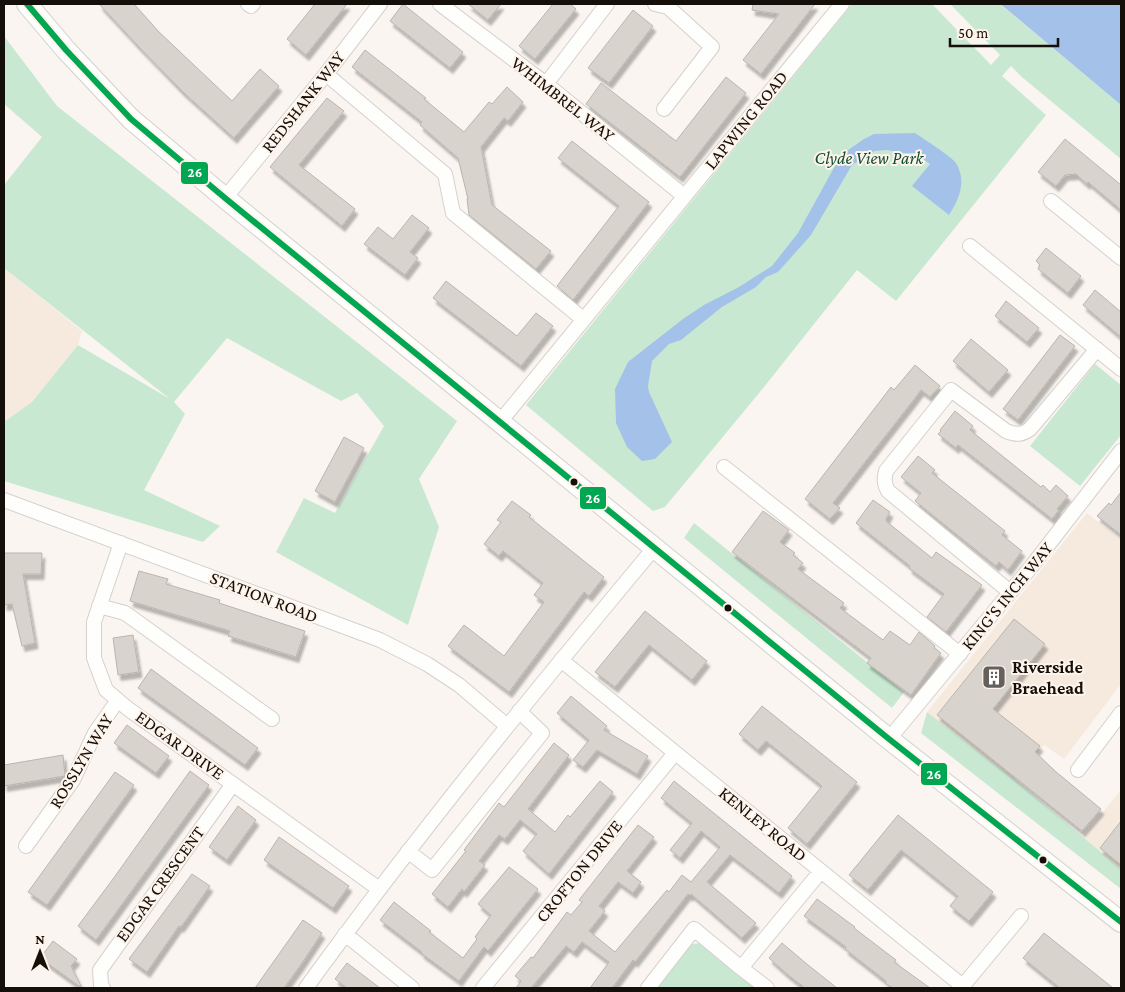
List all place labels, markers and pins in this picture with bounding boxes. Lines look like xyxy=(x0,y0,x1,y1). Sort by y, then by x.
unlabelled marker xyxy=(569,477,579,487)
unlabelled marker xyxy=(723,603,733,613)
place label: Riverside Braehead xyxy=(1012,657,1084,698)
building icon: Riverside Braehead xyxy=(981,664,1007,690)
unlabelled marker xyxy=(1038,855,1048,865)

